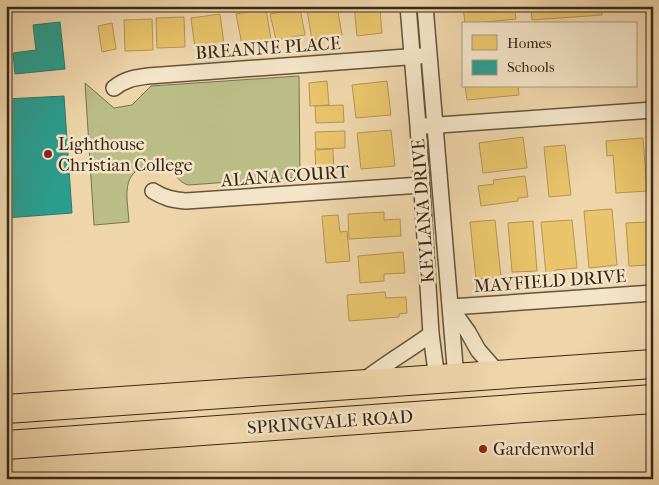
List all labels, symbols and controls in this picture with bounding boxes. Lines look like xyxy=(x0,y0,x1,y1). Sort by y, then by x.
legend xyxy=(462,22,636,88)
street label: BREANNE PLACE xyxy=(195,33,341,64)
text: Homes xyxy=(507,34,552,52)
text: Schools xyxy=(507,58,555,76)
place label: Lighthouse Christian College xyxy=(58,134,193,176)
street label: KEYLANA DRIVE xyxy=(408,138,439,284)
marker: Lighthouse Christian College xyxy=(42,148,54,160)
street label: ALANA COURT xyxy=(219,161,351,192)
street label: MAYFIELD DRIVE xyxy=(473,266,627,297)
street label: SPRINGVALE ROAD xyxy=(246,406,414,439)
place label: Gardenworld xyxy=(493,439,595,460)
marker: Gardenworld xyxy=(477,443,489,455)

